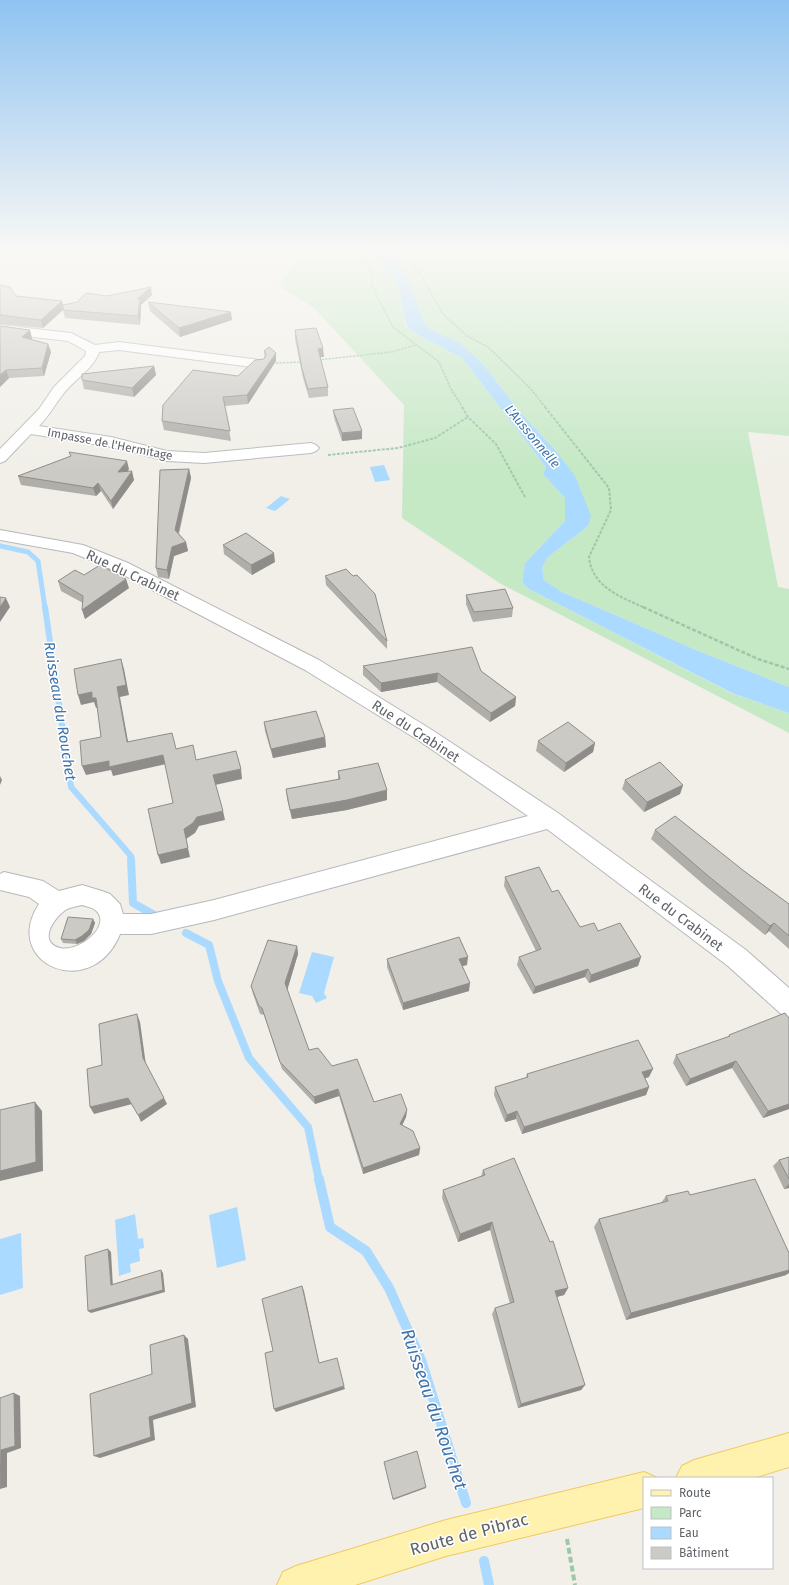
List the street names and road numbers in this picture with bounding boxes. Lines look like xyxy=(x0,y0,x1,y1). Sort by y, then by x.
street label: Impasse de l'Hermitage xyxy=(46,425,174,463)
street label: Rue du Crabinet xyxy=(83,546,183,605)
street label: Rue du Crabinet xyxy=(369,697,464,767)
street label: Rue du Crabinet xyxy=(635,880,727,955)
street label: Route de Pibrac xyxy=(408,1509,531,1560)

